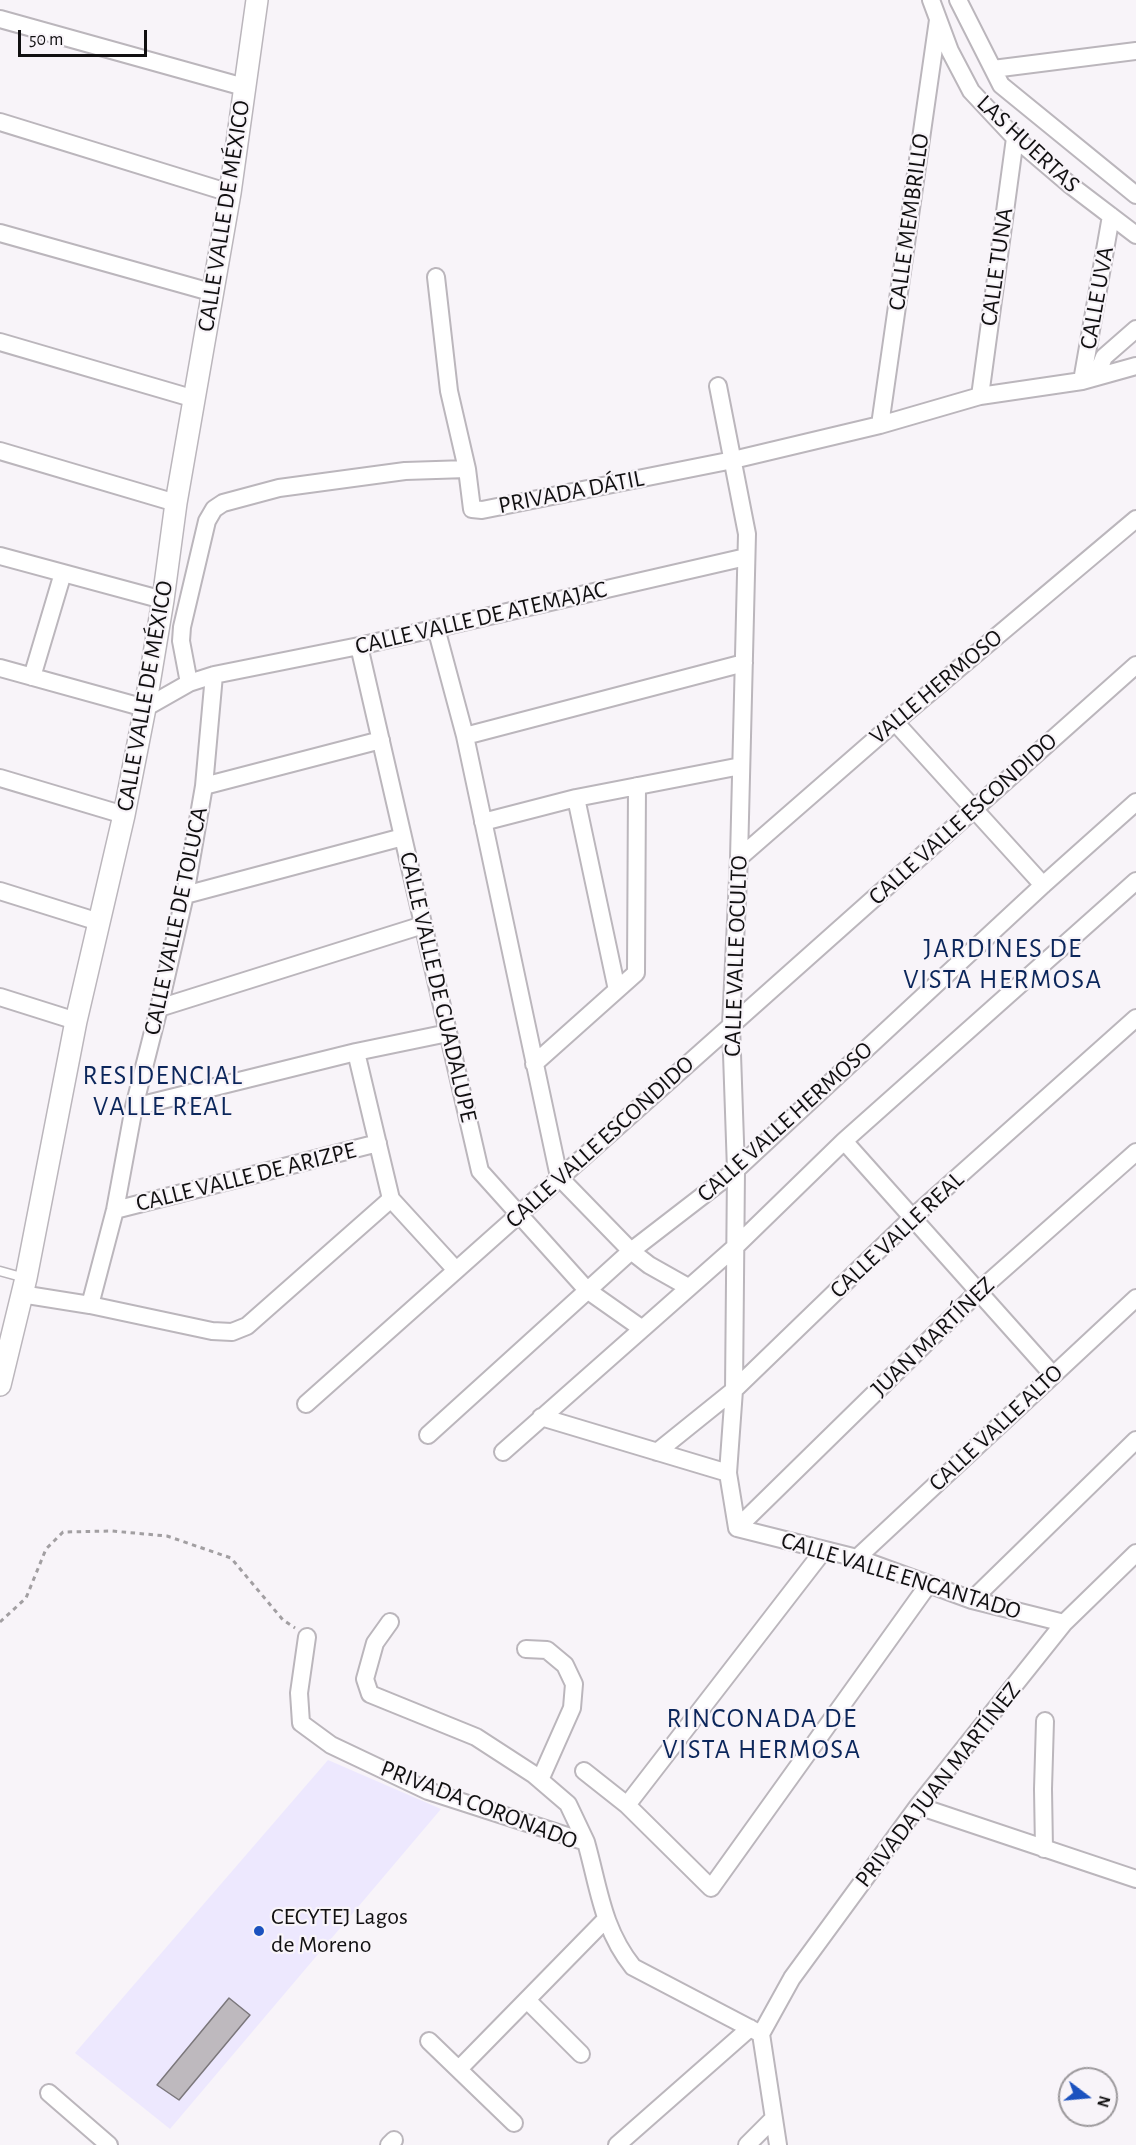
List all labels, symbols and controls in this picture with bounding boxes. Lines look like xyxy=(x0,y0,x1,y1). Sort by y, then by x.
scale bar xyxy=(21,18,150,56)
text: 50 m xyxy=(29,31,63,49)
street label: LAS HUERTAS xyxy=(971,89,1085,199)
street label: CALLE VALLE DE MÉXICO xyxy=(191,98,257,334)
street label: CALLE MEMBRILLO xyxy=(882,132,936,312)
street label: CALLE TUNA xyxy=(974,206,1020,328)
street label: CALLE UVA xyxy=(1074,244,1120,352)
street label: PRIVADA DÁTIL xyxy=(496,464,646,520)
street label: CALLE VALLE DE ATEMAJAC xyxy=(352,575,610,661)
street label: CALLE VALLE DE MÉXICO xyxy=(111,578,179,814)
street label: VALLE HERMOSO xyxy=(864,623,1008,751)
street label: CALLE VALLE ESCONDIDO xyxy=(863,727,1063,911)
street label: CALLE VALLE DE TOLUCA xyxy=(138,804,214,1038)
street label: CALLE VALLE DE GUADALUPE xyxy=(393,849,483,1125)
street label: CALLE VALLE OCULTO xyxy=(718,855,754,1057)
district label: JARDINES DE VISTA HERMOSA xyxy=(903,933,1103,996)
street label: CALLE VALLE HERMOSO xyxy=(691,1036,879,1208)
street label: CALLE VALLE ESCONDIDO xyxy=(500,1050,700,1234)
district label: RESIDENCIAL VALLE REAL xyxy=(82,1060,244,1123)
street label: CALLE VALLE DE ARIZPE xyxy=(133,1136,359,1218)
street label: CALLE VALLE REAL xyxy=(824,1165,970,1305)
street label: JUAN MARTÍNEZ xyxy=(865,1271,1001,1403)
street label: CALLE VALLE ALTO xyxy=(923,1358,1069,1498)
street label: CALLE VALLE ENCANTADO xyxy=(778,1526,1024,1626)
street label: PRIVADA JUAN MARTÍNEZ xyxy=(849,1677,1027,1893)
district label: RINCONADA DE VISTA HERMOSA xyxy=(662,1703,862,1766)
street label: PRIVADA CORONADO xyxy=(376,1754,582,1856)
place label: CECYTEJ Lagos de Moreno xyxy=(271,1903,408,1959)
marker: CECYTEJ Lagos de Moreno xyxy=(252,1924,266,1938)
north arrow xyxy=(1058,2067,1118,2127)
text: N xyxy=(1094,2094,1113,2109)

